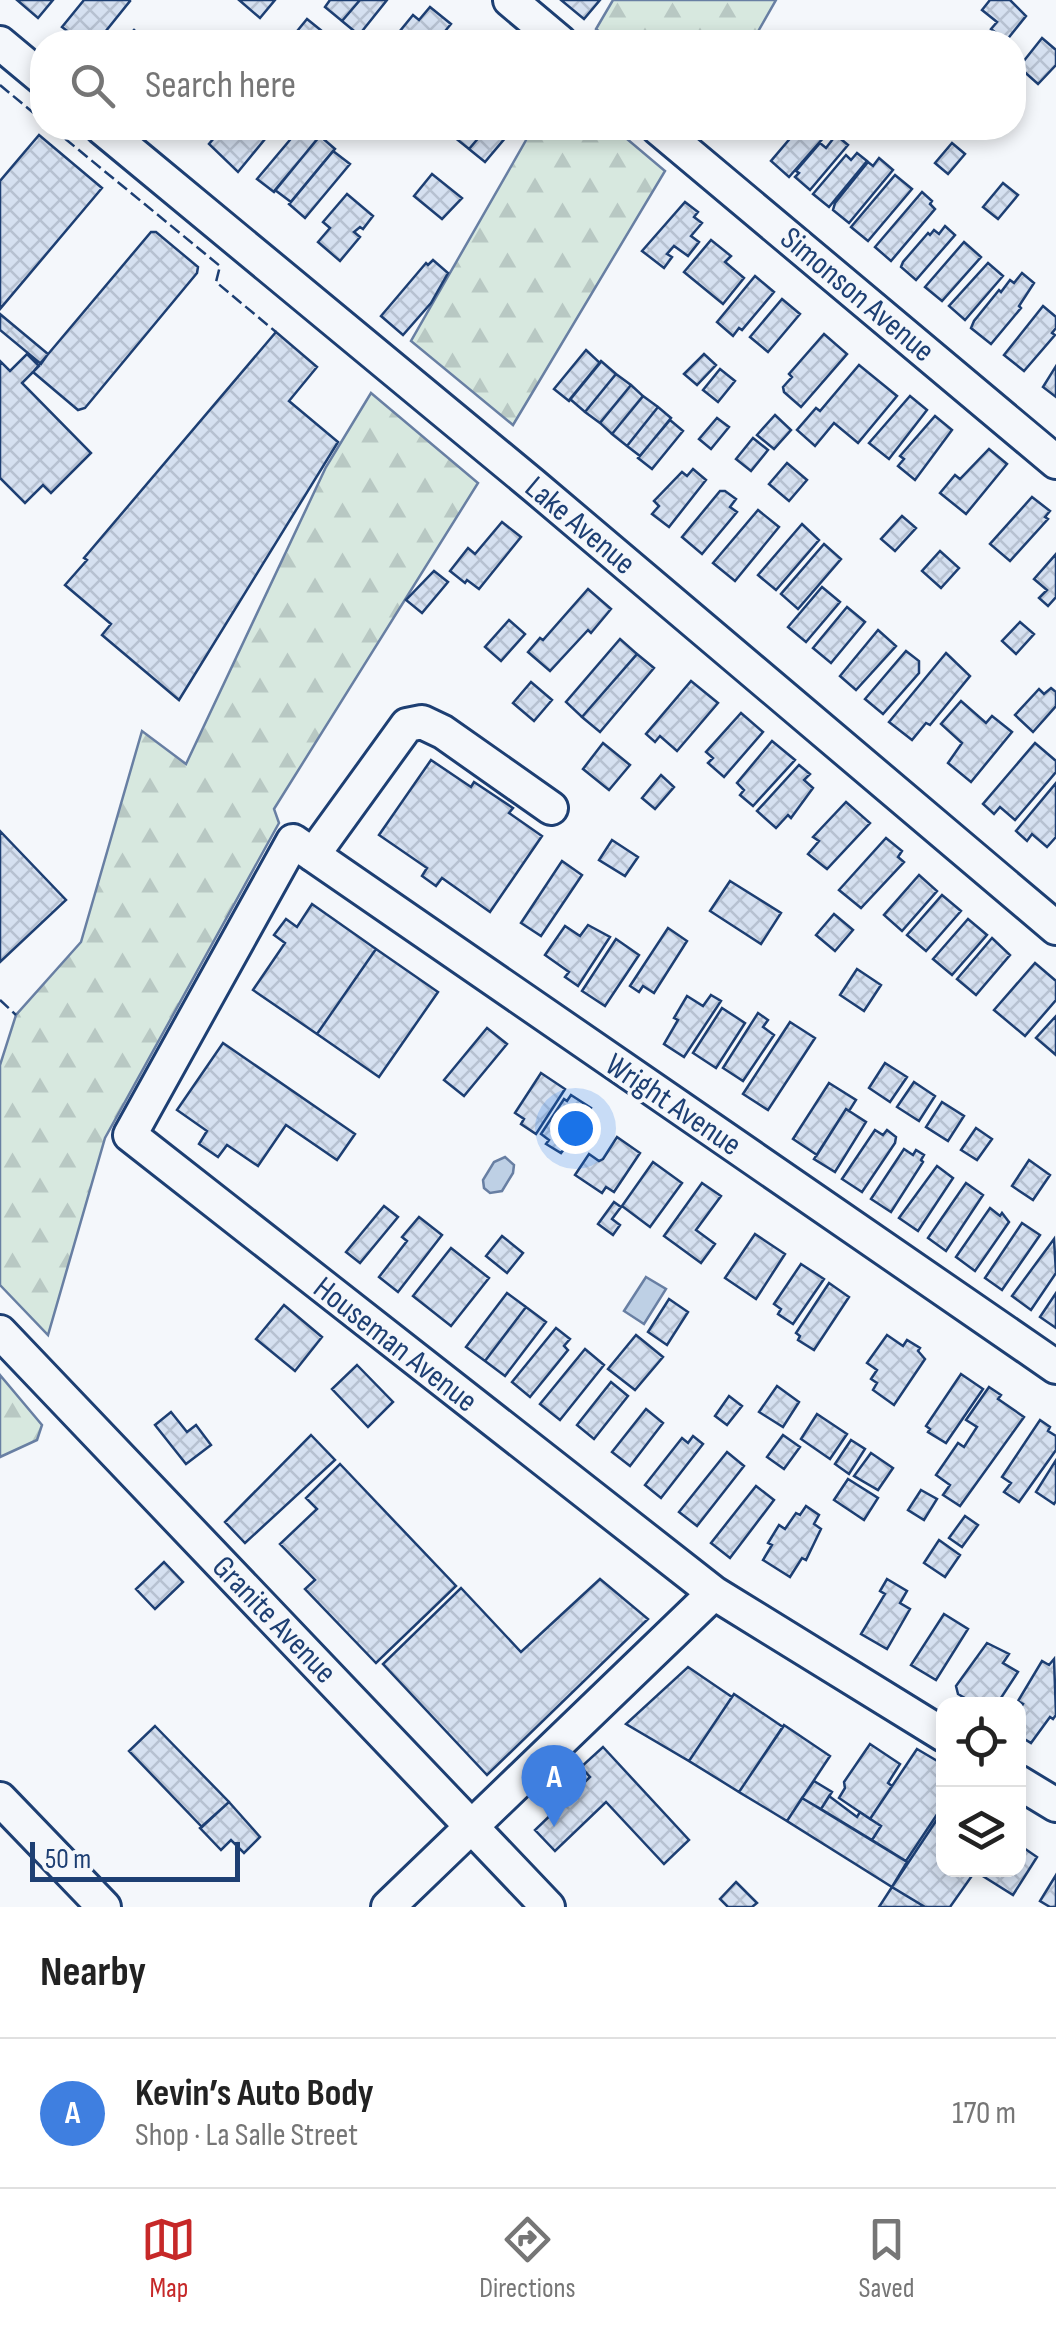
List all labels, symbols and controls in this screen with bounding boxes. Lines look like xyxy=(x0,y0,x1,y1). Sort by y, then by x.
search box xyxy=(30,30,1026,140)
icon: search xyxy=(65,58,120,113)
text: Search here xyxy=(145,63,296,108)
street label: Simonson Avenue xyxy=(772,219,942,371)
street label: Lake Avenue xyxy=(517,469,643,583)
street label: Wright Avenue xyxy=(598,1045,748,1165)
your location xyxy=(550,1103,601,1154)
street label: Houseman Avenue xyxy=(305,1269,485,1421)
street label: Granite Avenue xyxy=(204,1548,344,1692)
map controls xyxy=(936,1697,1026,1877)
button: locate xyxy=(936,1697,1026,1787)
pin: A xyxy=(522,1744,586,1827)
button: layers xyxy=(936,1787,1026,1877)
scale bar xyxy=(30,1837,240,1882)
text: 50 m xyxy=(45,1843,91,1876)
text: Nearby xyxy=(40,1947,146,1998)
text: Kevin’s Auto Body xyxy=(135,2071,374,2116)
text: A xyxy=(65,2094,80,2133)
text: 170 m xyxy=(952,2094,1016,2133)
text: Shop · La Salle Street xyxy=(135,2116,358,2155)
tab: Map xyxy=(141,2212,196,2305)
tab: Directions xyxy=(479,2212,576,2305)
tab: Saved xyxy=(858,2212,915,2305)

